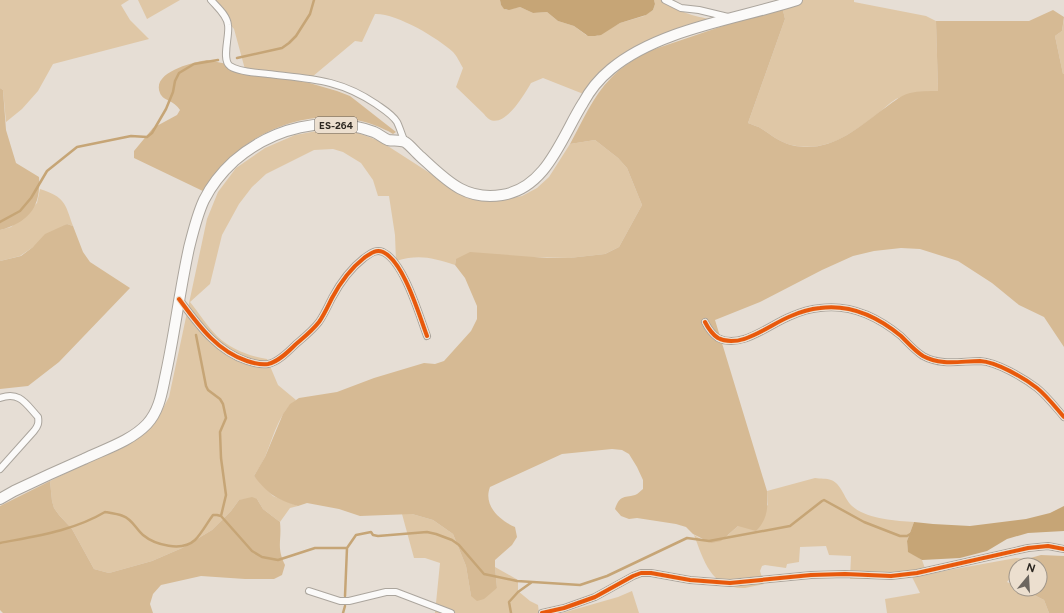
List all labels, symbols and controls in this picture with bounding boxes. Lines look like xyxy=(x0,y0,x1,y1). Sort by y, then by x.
road number: ES-264 xyxy=(315,117,357,133)
north arrow xyxy=(1008,557,1048,597)
text: N xyxy=(1025,560,1037,575)

